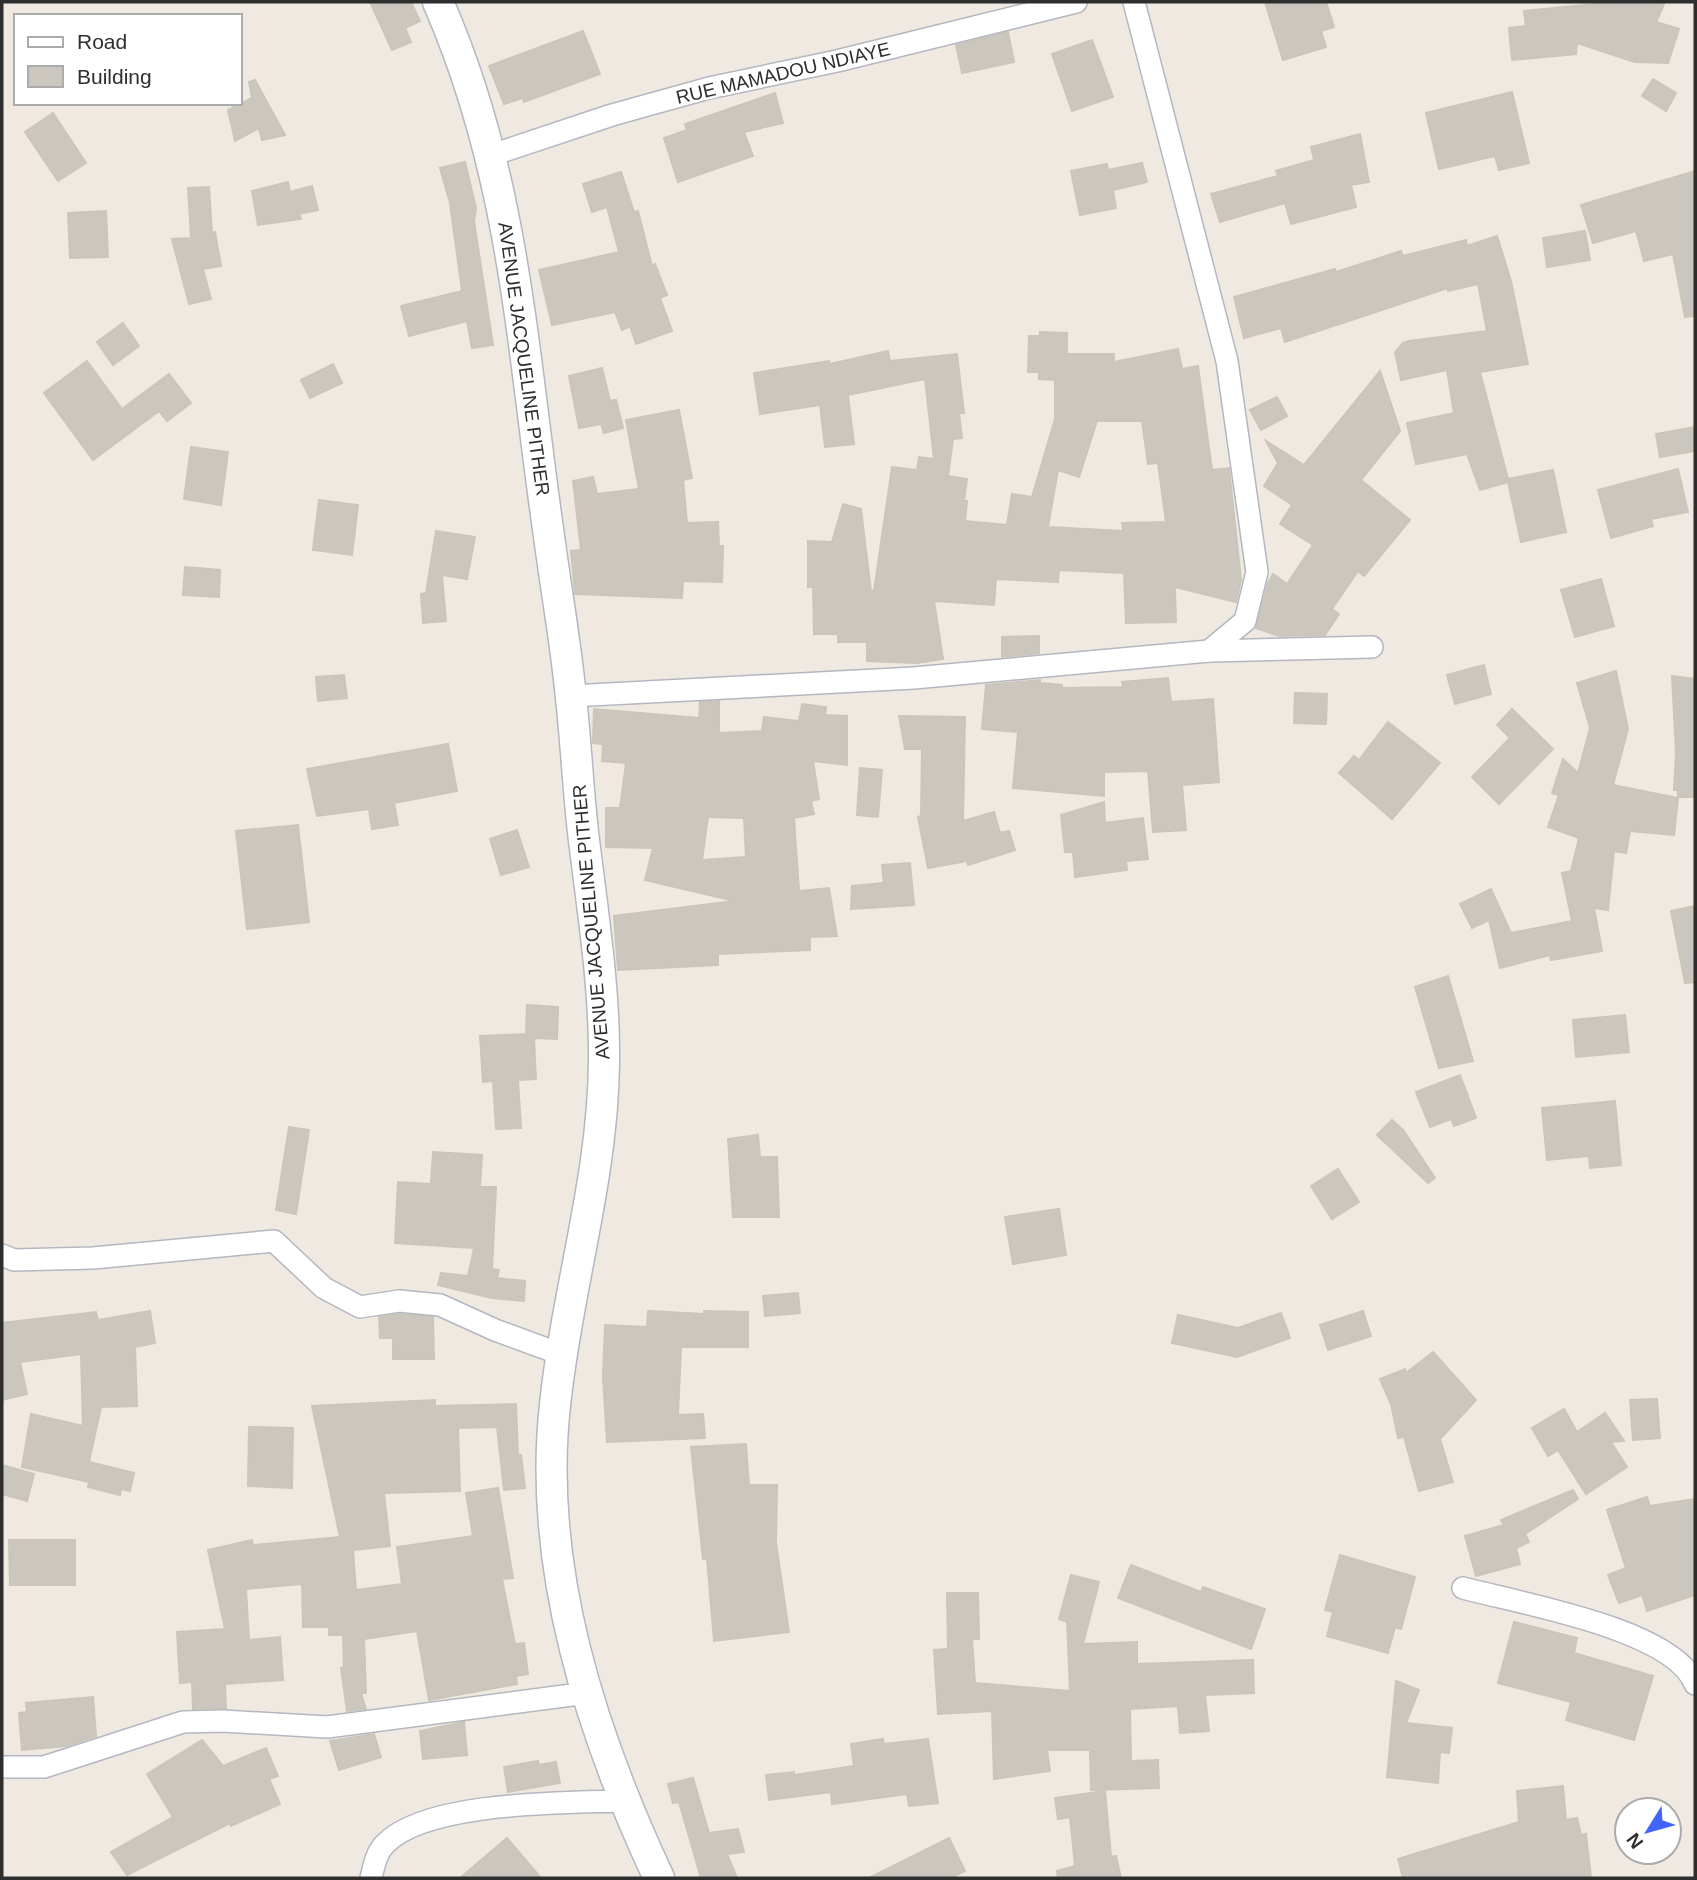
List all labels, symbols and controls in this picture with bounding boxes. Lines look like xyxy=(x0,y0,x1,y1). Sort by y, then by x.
legend xyxy=(14,14,242,105)
text: Road xyxy=(77,30,127,53)
street label: RUE MAMADOU NDIAYE xyxy=(674,38,892,108)
text: Building xyxy=(77,65,152,88)
street label: AVENUE JACQUELINE PITHER xyxy=(494,221,554,497)
street label: AVENUE JACQUELINE PITHER xyxy=(569,783,613,1061)
north arrow xyxy=(1613,1796,1683,1866)
text: N xyxy=(1622,1829,1647,1853)

